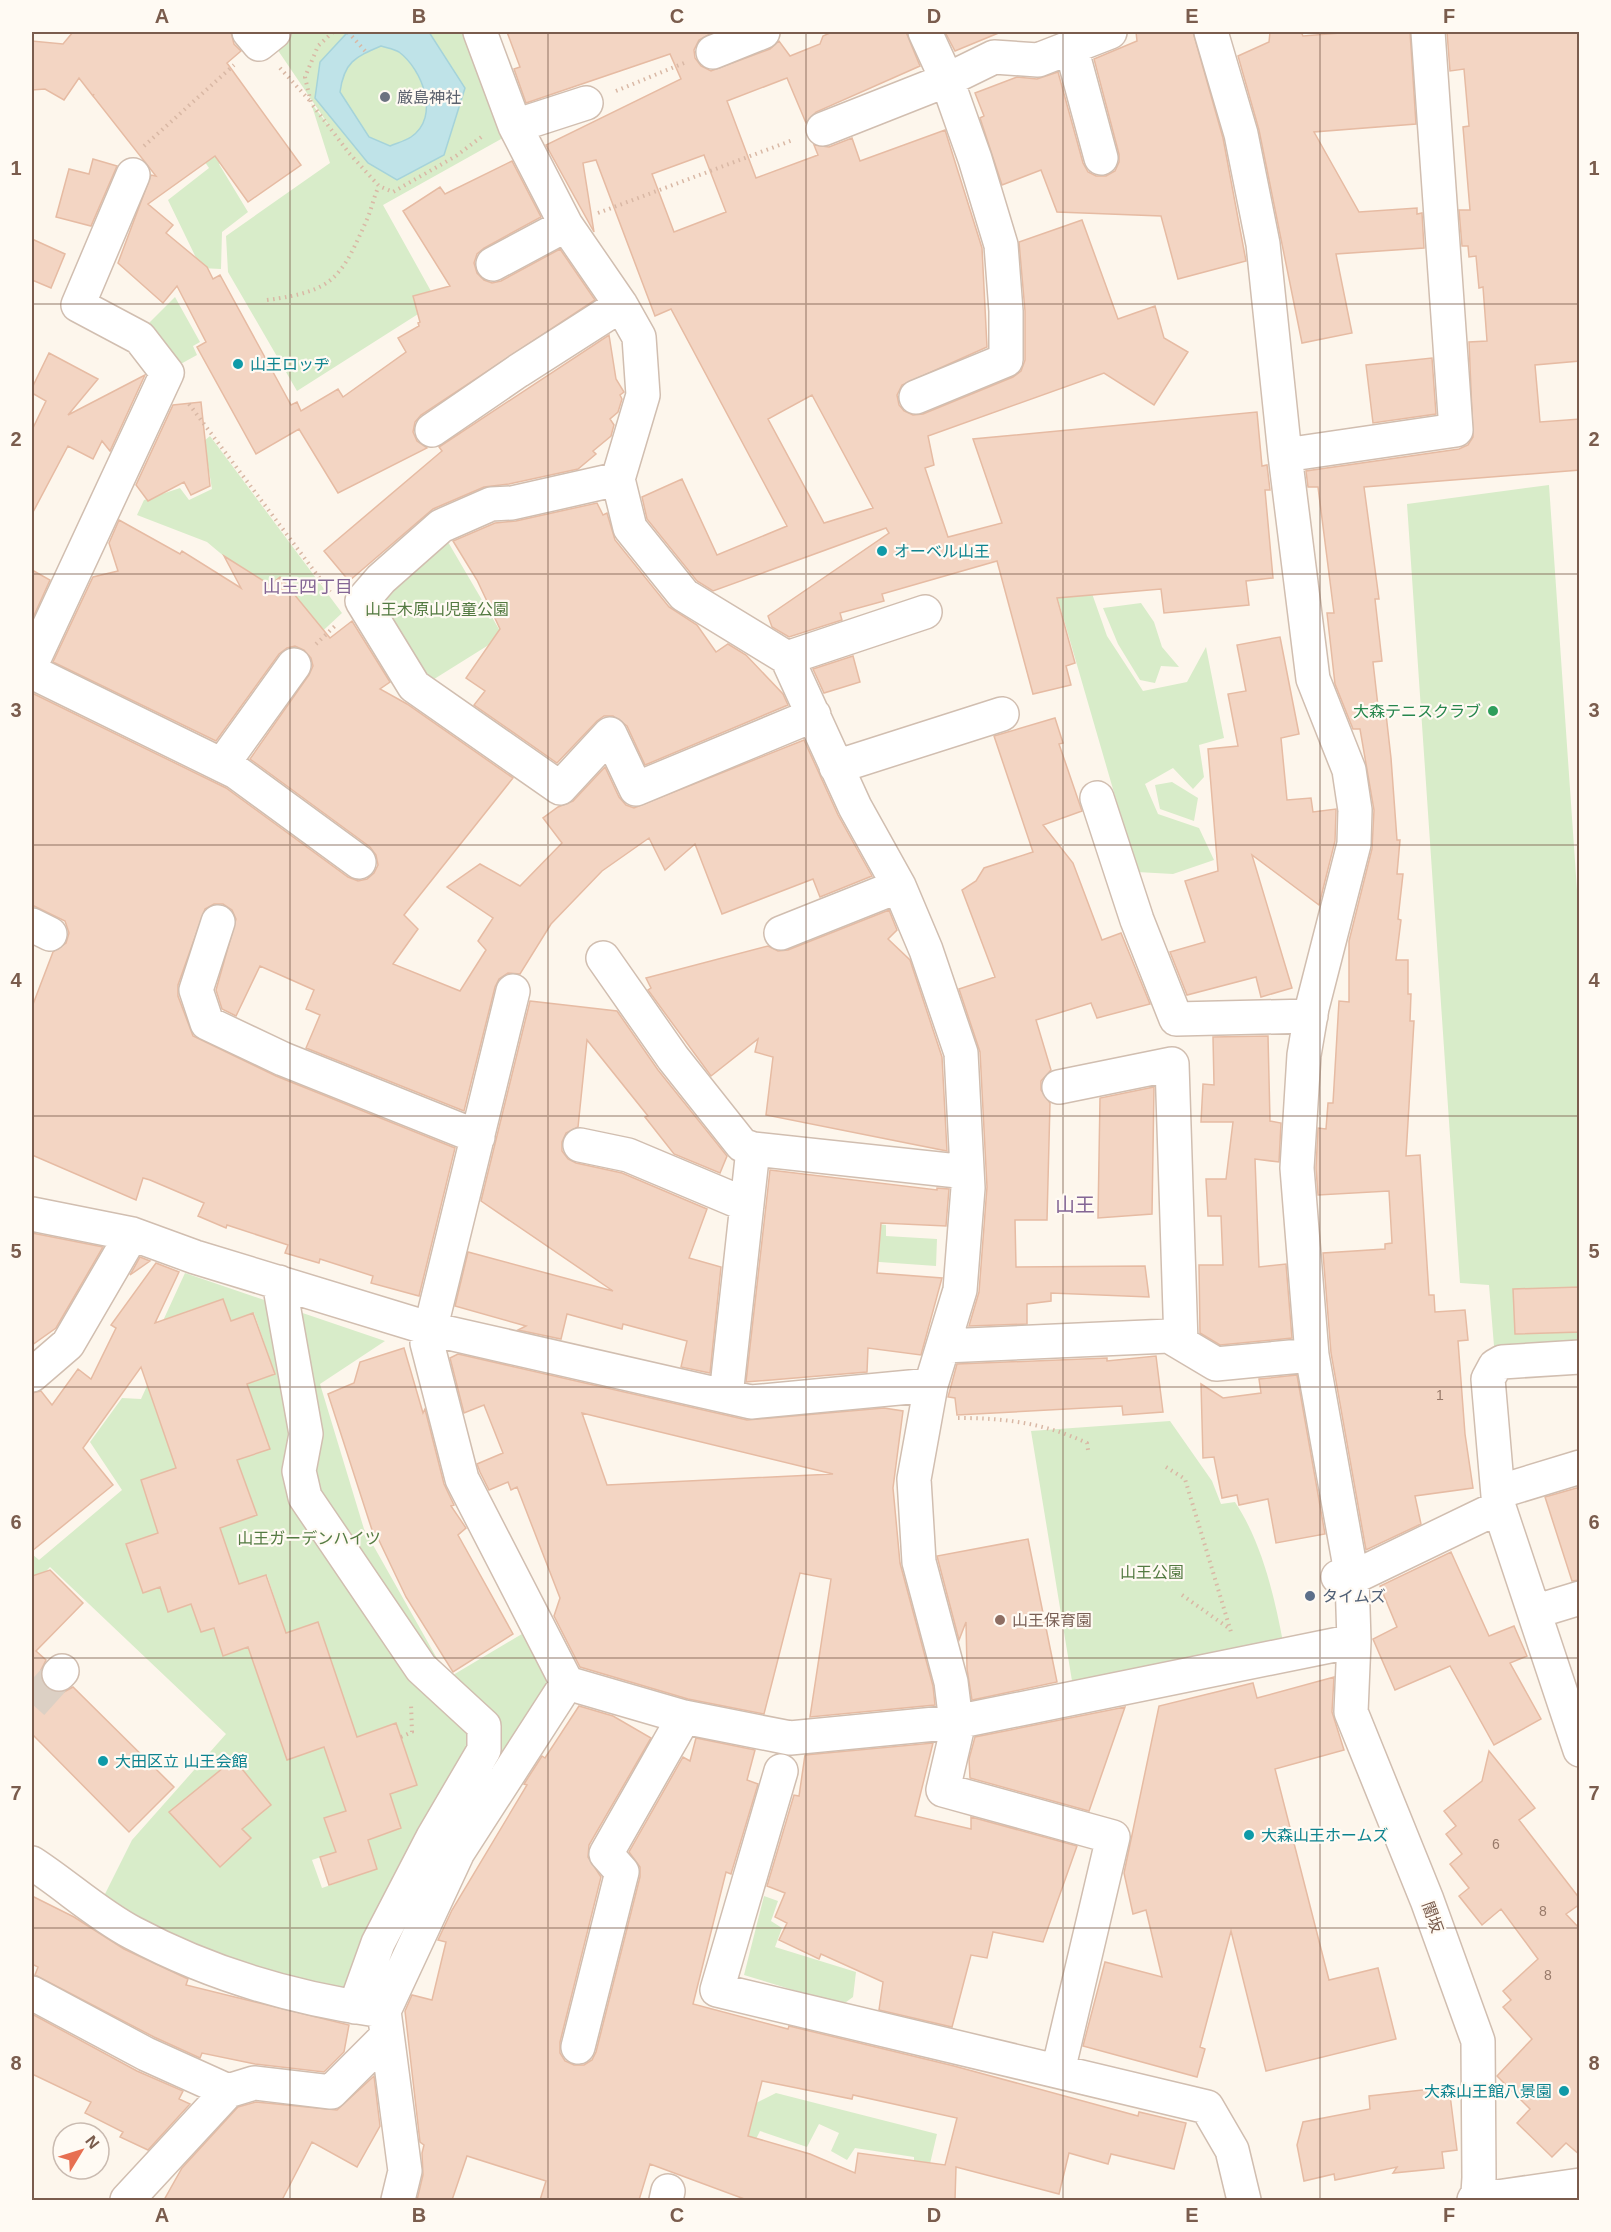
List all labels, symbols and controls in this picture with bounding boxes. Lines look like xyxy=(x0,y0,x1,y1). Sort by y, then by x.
text: A xyxy=(155,5,169,27)
text: B xyxy=(412,5,426,27)
text: C xyxy=(670,5,684,27)
text: D xyxy=(927,5,941,27)
text: E xyxy=(1185,5,1199,27)
text: F xyxy=(1443,5,1455,27)
place label: 厳島神社 xyxy=(397,89,461,106)
marker: 厳島神社 xyxy=(378,90,392,104)
text: 1 xyxy=(10,157,22,179)
text: 1 xyxy=(1588,157,1600,179)
place label: 山王ロッヂ xyxy=(250,356,330,373)
marker: 山王ロッヂ xyxy=(231,357,245,371)
text: 2 xyxy=(10,428,22,450)
text: 2 xyxy=(1588,428,1600,450)
place label: オーベル山王 xyxy=(894,543,990,560)
marker: オーベル山王 xyxy=(875,544,889,558)
district label: 山王四丁目 xyxy=(263,577,353,597)
park label: 山王木原山児童公園 xyxy=(365,601,509,618)
text: 3 xyxy=(10,699,22,721)
text: 3 xyxy=(1588,699,1600,721)
place label: 大森テニスクラブ xyxy=(1353,703,1481,720)
marker: 大森テニスクラブ xyxy=(1486,704,1500,718)
text: 4 xyxy=(10,969,22,991)
text: 4 xyxy=(1588,969,1600,991)
district label: 山王 xyxy=(1055,1194,1095,1216)
text: 5 xyxy=(10,1240,22,1262)
text: 5 xyxy=(1588,1240,1600,1262)
house number: 1 xyxy=(1436,1387,1444,1403)
text: 6 xyxy=(10,1511,22,1533)
text: 6 xyxy=(1588,1511,1600,1533)
park label: 山王ガーデンハイツ xyxy=(237,1530,381,1547)
park label: 山王公園 xyxy=(1120,1564,1184,1581)
place label: タイムズ xyxy=(1322,1588,1386,1605)
marker: タイムズ xyxy=(1303,1589,1317,1603)
place label: 山王保育園 xyxy=(1012,1612,1092,1629)
marker: 山王保育園 xyxy=(993,1613,1007,1627)
place label: 大田区立 山王会館 xyxy=(115,1753,247,1770)
marker: 大田区立 山王会館 xyxy=(96,1754,110,1768)
text: 7 xyxy=(10,1782,22,1804)
text: 7 xyxy=(1588,1782,1600,1804)
place label: 大森山王ホームズ xyxy=(1261,1827,1389,1844)
marker: 大森山王ホームズ xyxy=(1242,1828,1256,1842)
house number: 6 xyxy=(1492,1836,1500,1852)
street label: 闇坂 xyxy=(1419,1899,1446,1935)
house number: 8 xyxy=(1539,1903,1547,1919)
house number: 8 xyxy=(1544,1967,1552,1983)
text: 8 xyxy=(10,2052,22,2074)
text: 8 xyxy=(1588,2052,1600,2074)
place label: 大森山王館八景園 xyxy=(1424,2083,1552,2100)
marker: 大森山王館八景園 xyxy=(1557,2084,1571,2098)
north arrow xyxy=(51,2121,111,2181)
text: N xyxy=(82,2132,103,2152)
text: A xyxy=(155,2204,169,2226)
text: B xyxy=(412,2204,426,2226)
text: C xyxy=(670,2204,684,2226)
text: D xyxy=(927,2204,941,2226)
text: E xyxy=(1185,2204,1199,2226)
text: F xyxy=(1443,2204,1455,2226)

